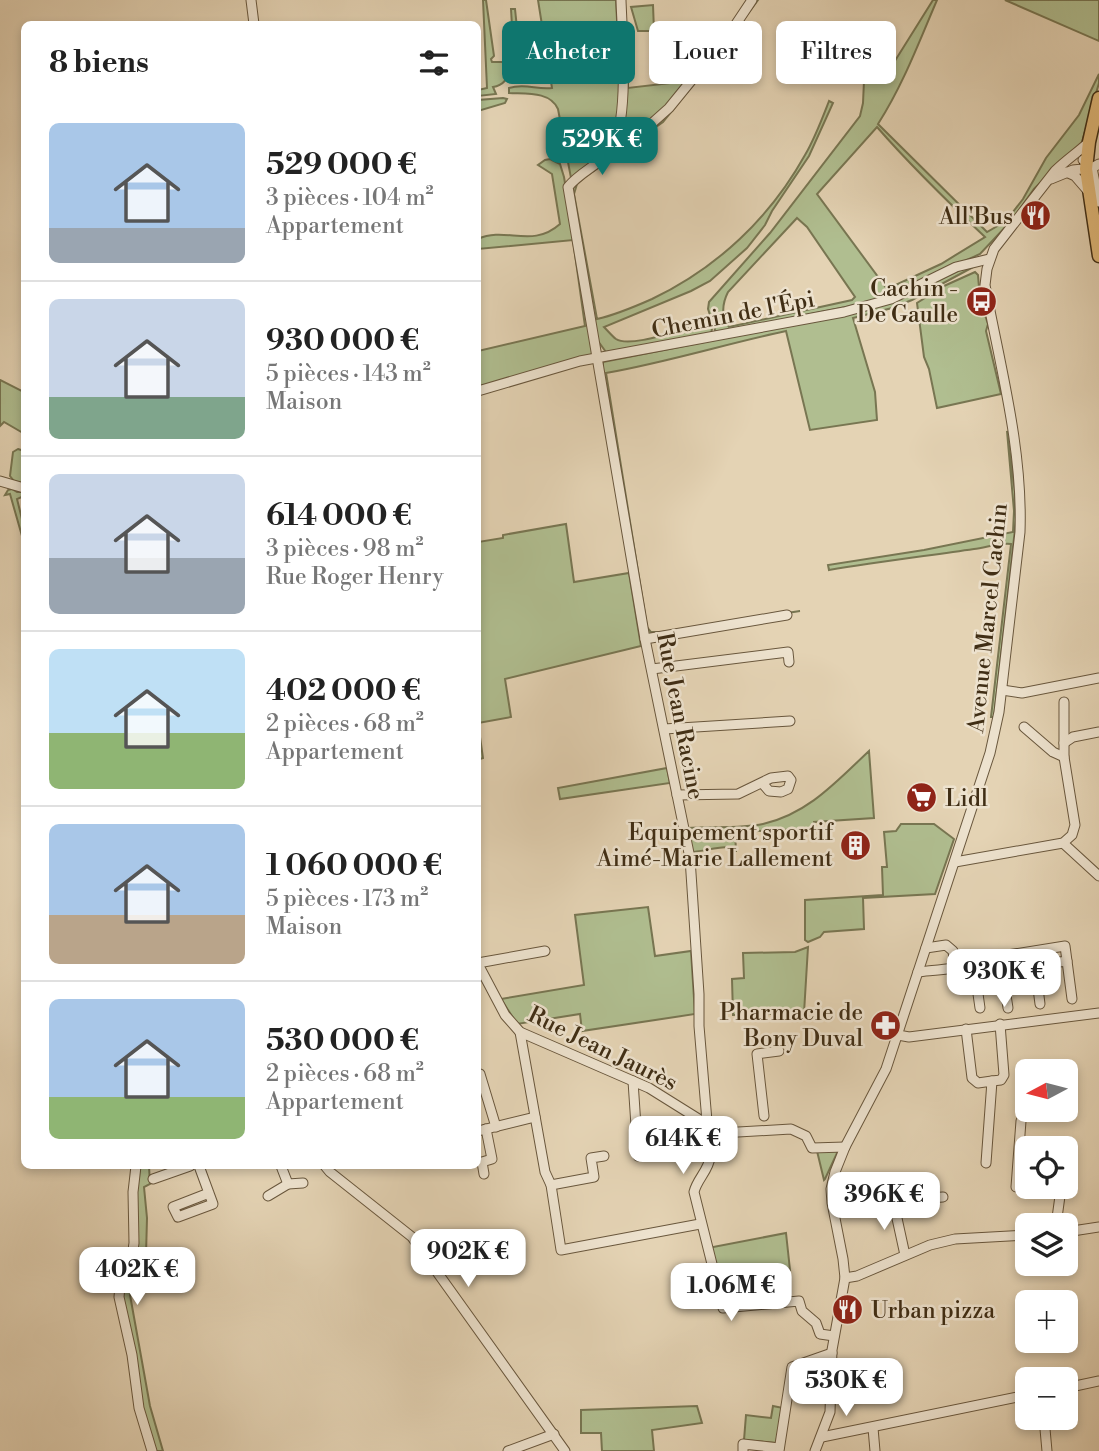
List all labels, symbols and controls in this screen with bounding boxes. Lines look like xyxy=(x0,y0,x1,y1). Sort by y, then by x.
chip: Acheter xyxy=(502,21,635,84)
chip: Louer xyxy=(649,21,762,84)
chip: Filtres xyxy=(776,21,896,84)
text: 8 biens xyxy=(49,44,149,82)
icon: filters xyxy=(415,44,453,82)
pin: 529K € xyxy=(545,118,659,177)
text: 529K € xyxy=(562,126,642,154)
text: 529 000 € xyxy=(266,146,417,184)
icon: home xyxy=(105,151,189,235)
text: 3 pièces · 104 m² xyxy=(266,184,434,212)
restaurant icon: All'Bus xyxy=(1019,199,1053,233)
place label: All'Bus xyxy=(938,203,1013,231)
text: Appartement xyxy=(266,212,404,240)
place label: Cachin - De Gaulle xyxy=(857,275,958,329)
street label: Chemin de l'Épi xyxy=(649,283,817,345)
bus stop icon: Cachin - De Gaulle xyxy=(964,284,998,318)
text: 930 000 € xyxy=(266,322,419,360)
icon: home xyxy=(105,327,189,411)
text: 5 pièces · 143 m² xyxy=(266,360,431,388)
text: Maison xyxy=(266,388,342,416)
text: 614 000 € xyxy=(266,497,412,535)
icon: home xyxy=(105,502,189,586)
street label: Avenue Marcel Cachin xyxy=(962,502,1014,735)
text: 3 pièces · 98 m² xyxy=(266,535,424,563)
text: Rue Roger Henry xyxy=(266,563,444,591)
street label: Rue Jean Racine xyxy=(650,630,710,802)
text: 402 000 € xyxy=(266,672,421,710)
icon: home xyxy=(105,677,189,761)
text: 2 pièces · 68 m² xyxy=(266,710,424,738)
text: Appartement xyxy=(266,738,404,766)
supermarket icon: Lidl xyxy=(905,781,939,815)
place label: Lidl xyxy=(945,785,988,813)
place label: Equipement sportif Aimé-Marie Lallement xyxy=(596,819,835,873)
building icon: Equipement sportif Aimé-Marie Lallement xyxy=(839,828,873,862)
text: 1 060 000 € xyxy=(266,847,442,885)
icon: home xyxy=(105,852,189,936)
text: 5 pièces · 173 m² xyxy=(266,885,428,913)
text: Maison xyxy=(266,913,342,941)
pin: 930K € xyxy=(947,950,1061,1009)
text: 930K € xyxy=(963,958,1045,986)
place label: Pharmacie de Bony Duval xyxy=(720,999,863,1053)
street label: Rue Jean Jaurès xyxy=(523,1001,682,1097)
pharmacy icon: Pharmacie de Bony Duval xyxy=(869,1008,903,1042)
text: 530 000 € xyxy=(266,1022,419,1060)
icon: home xyxy=(105,1027,189,1111)
north arrow xyxy=(1015,1059,1078,1122)
map controls xyxy=(1015,1059,1078,1430)
text: 2 pièces · 68 m² xyxy=(266,1060,424,1088)
text: Appartement xyxy=(266,1088,404,1116)
pin: 614K € xyxy=(626,1116,740,1176)
text: 614K € xyxy=(645,1125,721,1153)
button: locate xyxy=(1015,1136,1078,1199)
pin: 396K € xyxy=(827,1172,941,1232)
text: 396K € xyxy=(844,1181,924,1209)
button: layers xyxy=(1015,1213,1078,1276)
pin: 902K € xyxy=(411,1230,525,1289)
text: 902K € xyxy=(427,1238,509,1266)
pin: 402K € xyxy=(80,1248,194,1307)
text: 402K € xyxy=(95,1256,179,1284)
pin: 1.06M € xyxy=(666,1264,796,1323)
text: 1.06M € xyxy=(687,1272,775,1300)
button: + xyxy=(1015,1290,1078,1353)
restaurant icon: Urban pizza xyxy=(831,1293,865,1327)
place label: Urban pizza xyxy=(871,1297,995,1325)
pin: 530K € xyxy=(789,1358,903,1418)
text: 530K € xyxy=(805,1367,887,1395)
button: − xyxy=(1015,1367,1078,1430)

